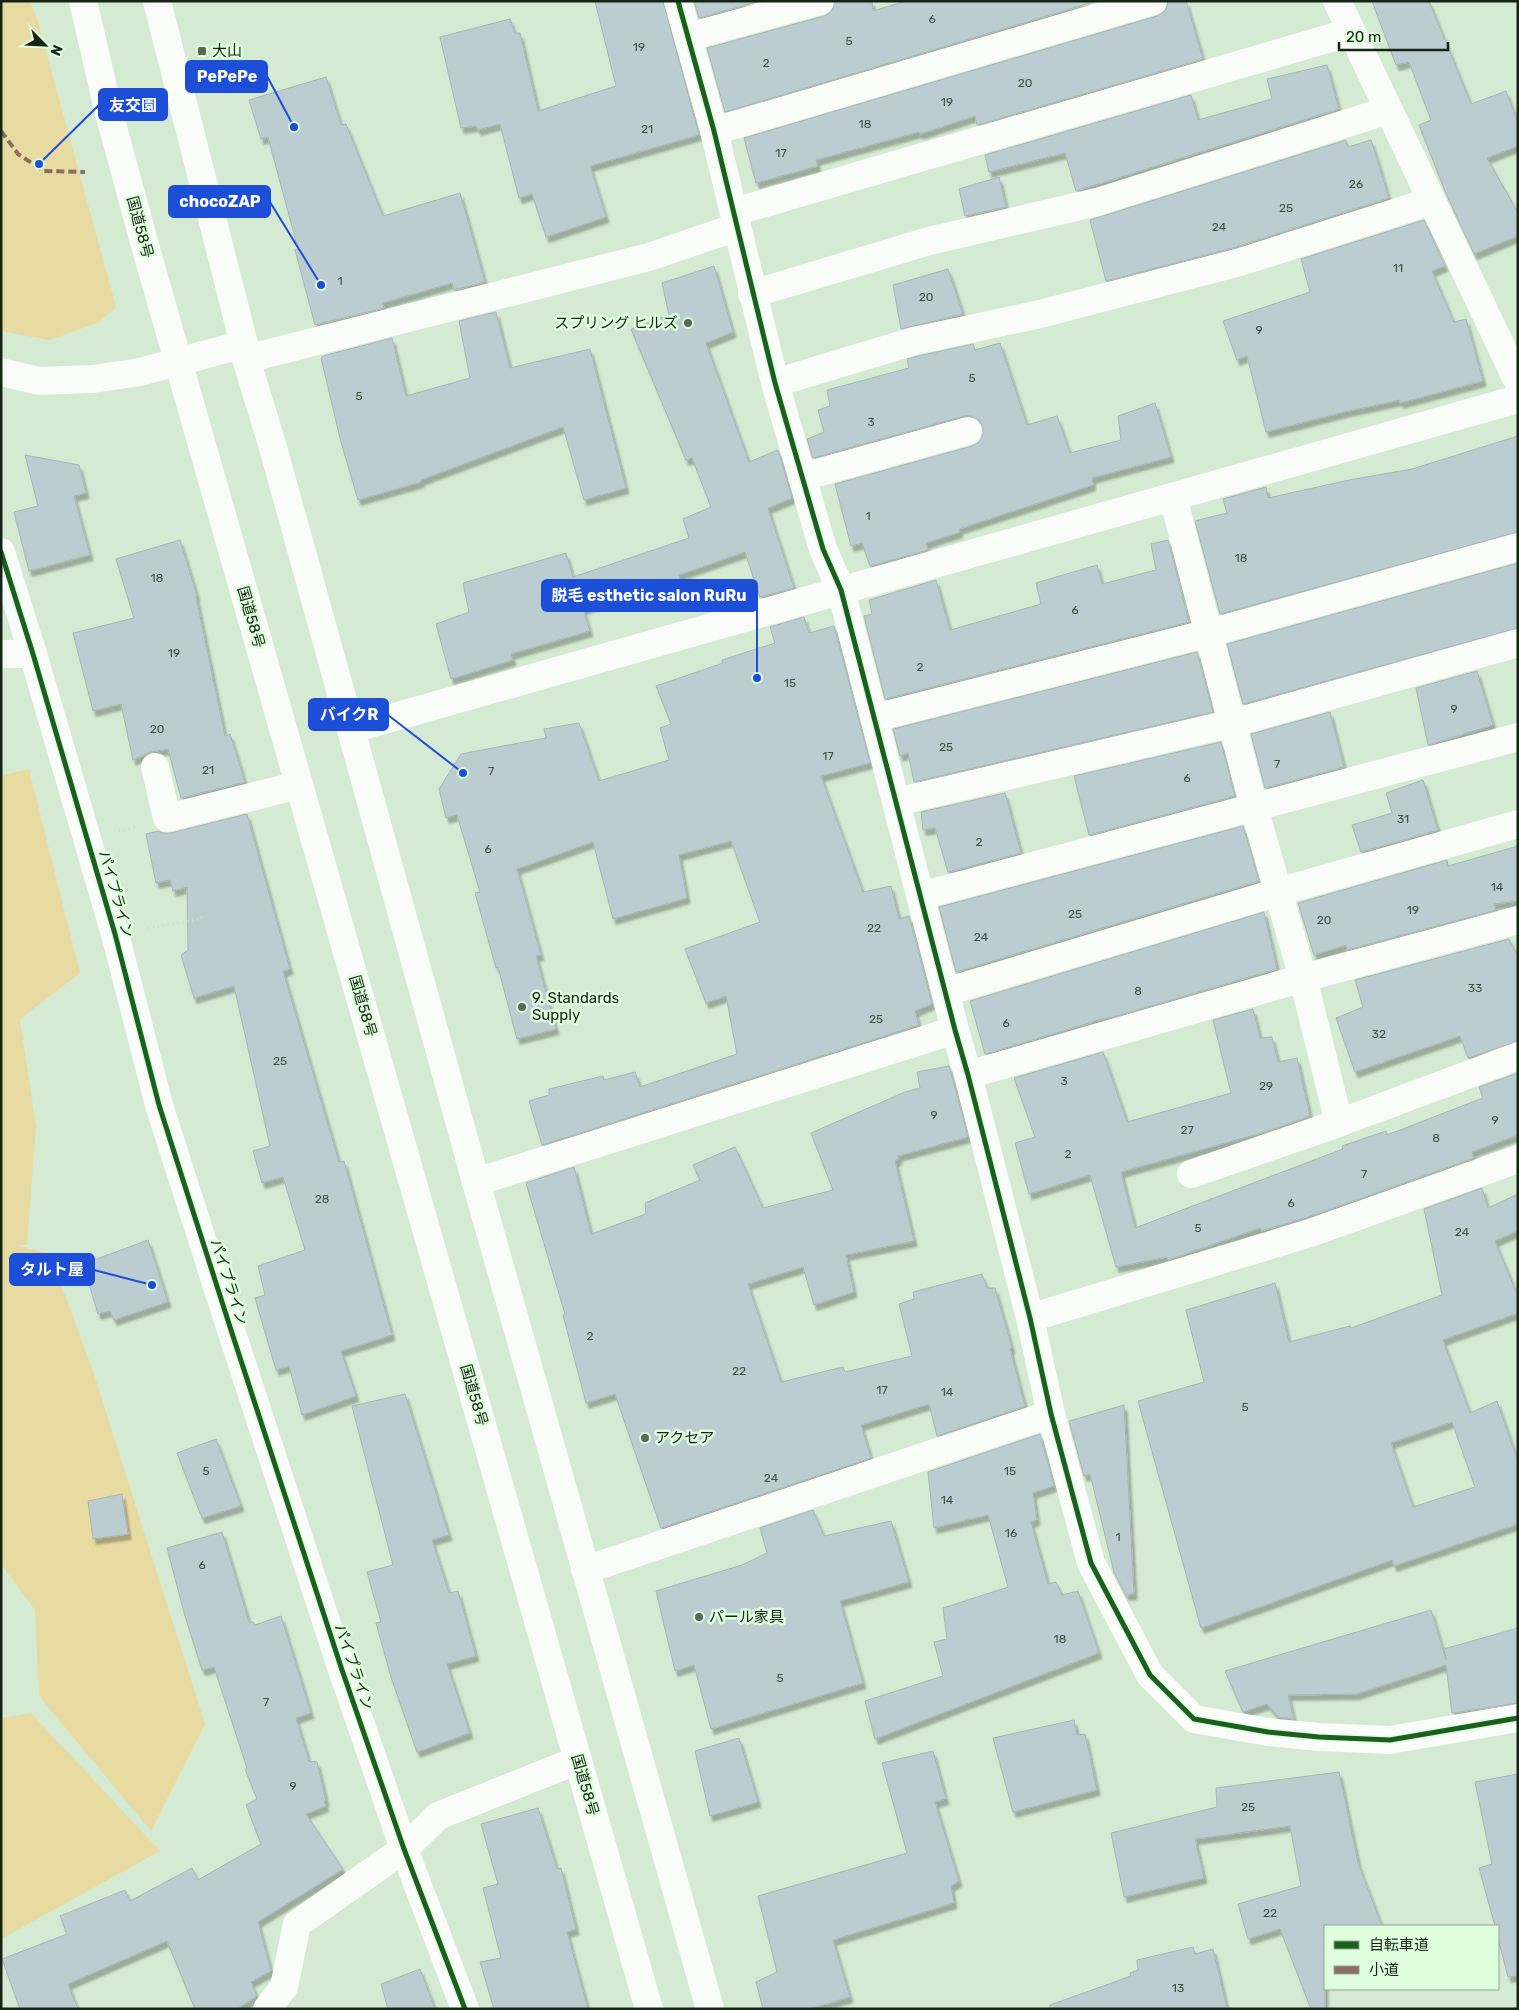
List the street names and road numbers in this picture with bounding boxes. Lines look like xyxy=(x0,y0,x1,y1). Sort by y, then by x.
street label: 国道58号 xyxy=(123,194,157,260)
street label: 国道58号 xyxy=(234,584,268,650)
street label: パイプライン xyxy=(95,848,137,940)
street label: 国道58号 xyxy=(346,973,380,1039)
street label: パイプライン xyxy=(207,1236,251,1328)
street label: 国道58号 xyxy=(457,1362,491,1428)
street label: パイプライン xyxy=(331,1622,377,1712)
street label: 国道58号 xyxy=(568,1752,602,1818)

